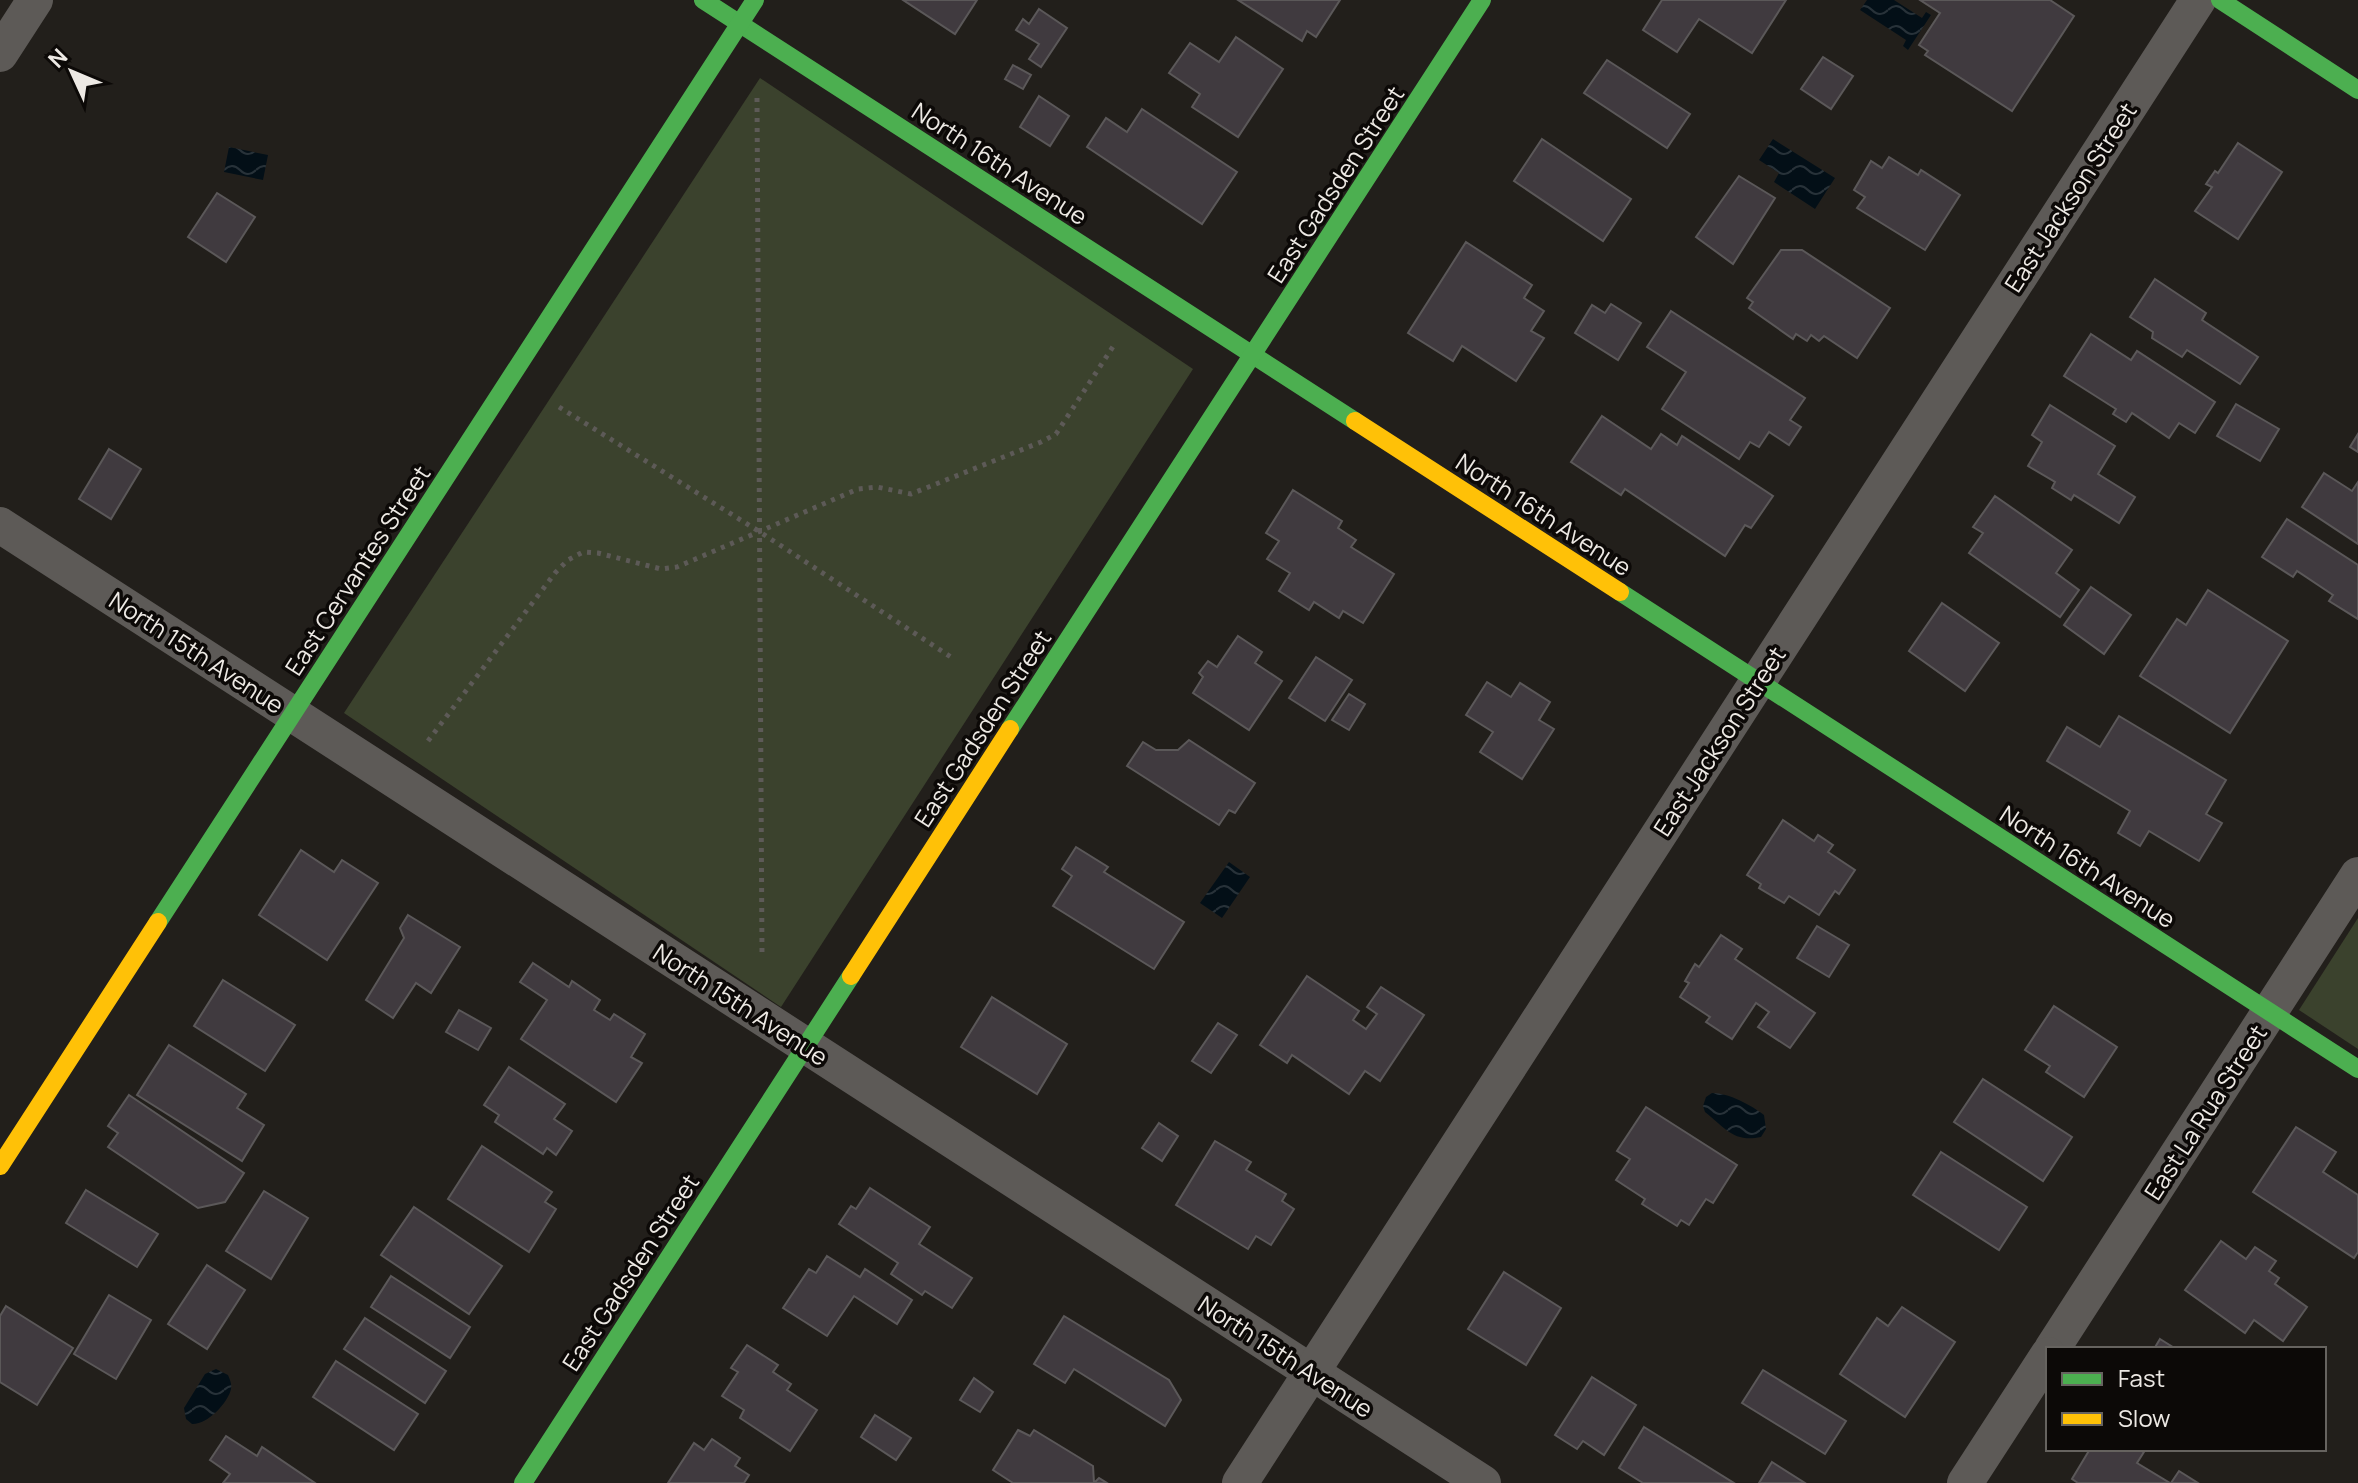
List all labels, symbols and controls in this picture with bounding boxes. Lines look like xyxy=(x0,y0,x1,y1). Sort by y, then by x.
north arrow xyxy=(32,32,112,112)
text: N xyxy=(41,42,74,74)
street label: East Gadsden Street xyxy=(1259,79,1411,289)
street label: North 16th Avenue xyxy=(906,94,1094,232)
street label: East Jackson Street xyxy=(1996,96,2144,298)
street label: North 16th Avenue xyxy=(1450,445,1638,583)
street label: East Cervantes Street xyxy=(277,459,437,681)
street label: North 15th Avenue xyxy=(103,583,291,721)
street label: East Gadsden Street xyxy=(906,623,1058,833)
street label: East Jackson Street xyxy=(1645,640,1793,842)
street label: North 16th Avenue xyxy=(1994,797,2182,935)
street label: North 15th Avenue xyxy=(647,935,835,1073)
street label: East La Rua Street xyxy=(2136,1018,2274,1206)
street label: East Gadsden Street xyxy=(554,1167,706,1377)
street label: North 15th Avenue xyxy=(1192,1287,1380,1425)
legend xyxy=(2046,1347,2326,1451)
text: Fast xyxy=(2118,1361,2165,1394)
text: Slow xyxy=(2118,1401,2171,1434)

